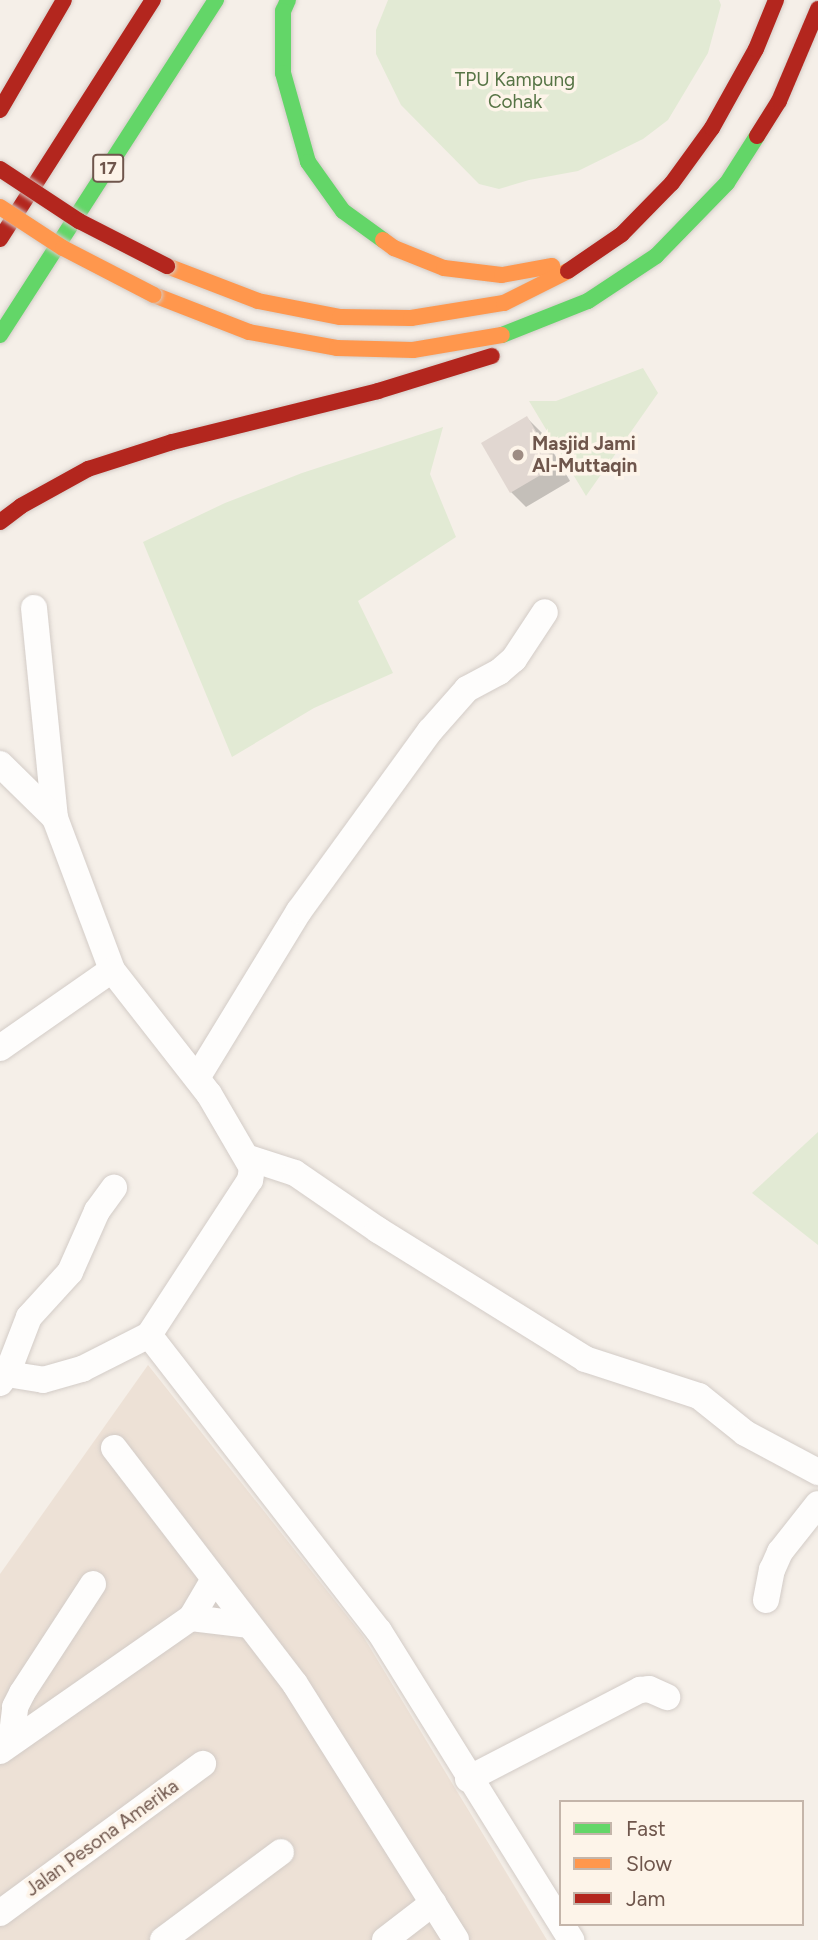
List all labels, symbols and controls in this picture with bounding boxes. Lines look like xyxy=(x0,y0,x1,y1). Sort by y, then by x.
park label: TPU Kampung Cohak xyxy=(455,69,575,113)
road number: 17 xyxy=(90,154,126,182)
place label: Masjid Jami Al-Muttaqin xyxy=(532,433,637,477)
marker: Masjid Jami Al-Muttaqin xyxy=(510,447,526,463)
street label: Jalan Pesona Amerika xyxy=(21,1775,183,1901)
legend xyxy=(559,1800,804,1926)
text: Fast xyxy=(626,1816,666,1841)
text: Slow xyxy=(626,1851,672,1876)
text: Jam xyxy=(626,1886,665,1911)

